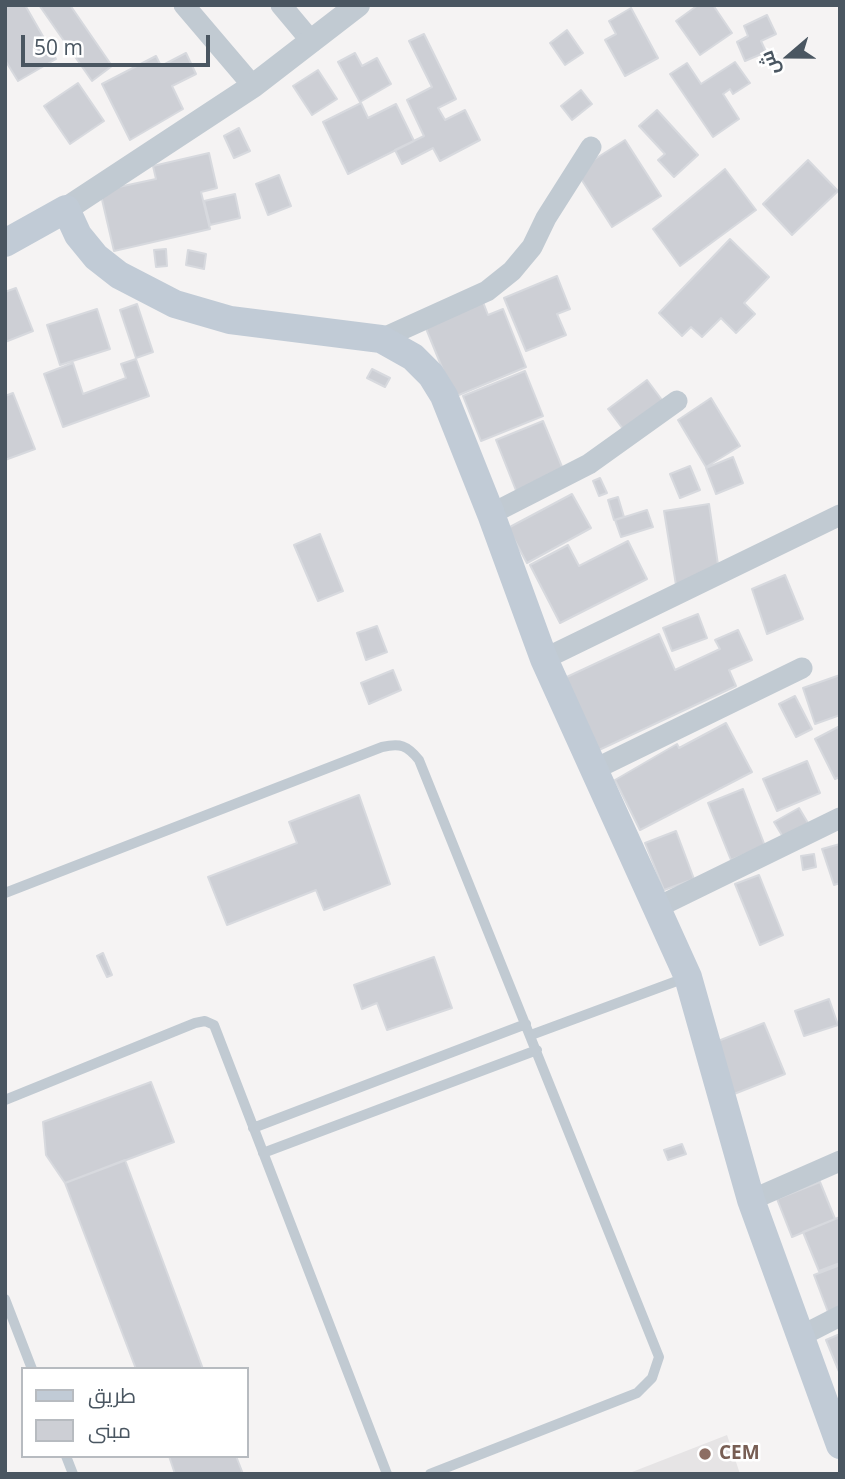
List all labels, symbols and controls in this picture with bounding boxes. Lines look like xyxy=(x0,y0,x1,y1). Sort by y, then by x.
scale bar xyxy=(24,21,214,65)
north arrow xyxy=(754,21,824,91)
text: 50 m xyxy=(34,33,83,61)
text: ش xyxy=(753,47,786,79)
legend xyxy=(21,1367,248,1458)
text: طريق xyxy=(88,1381,136,1409)
text: مبنى xyxy=(88,1416,131,1444)
place label: CEM xyxy=(719,1443,760,1465)
marker: CEM xyxy=(697,1446,713,1462)

